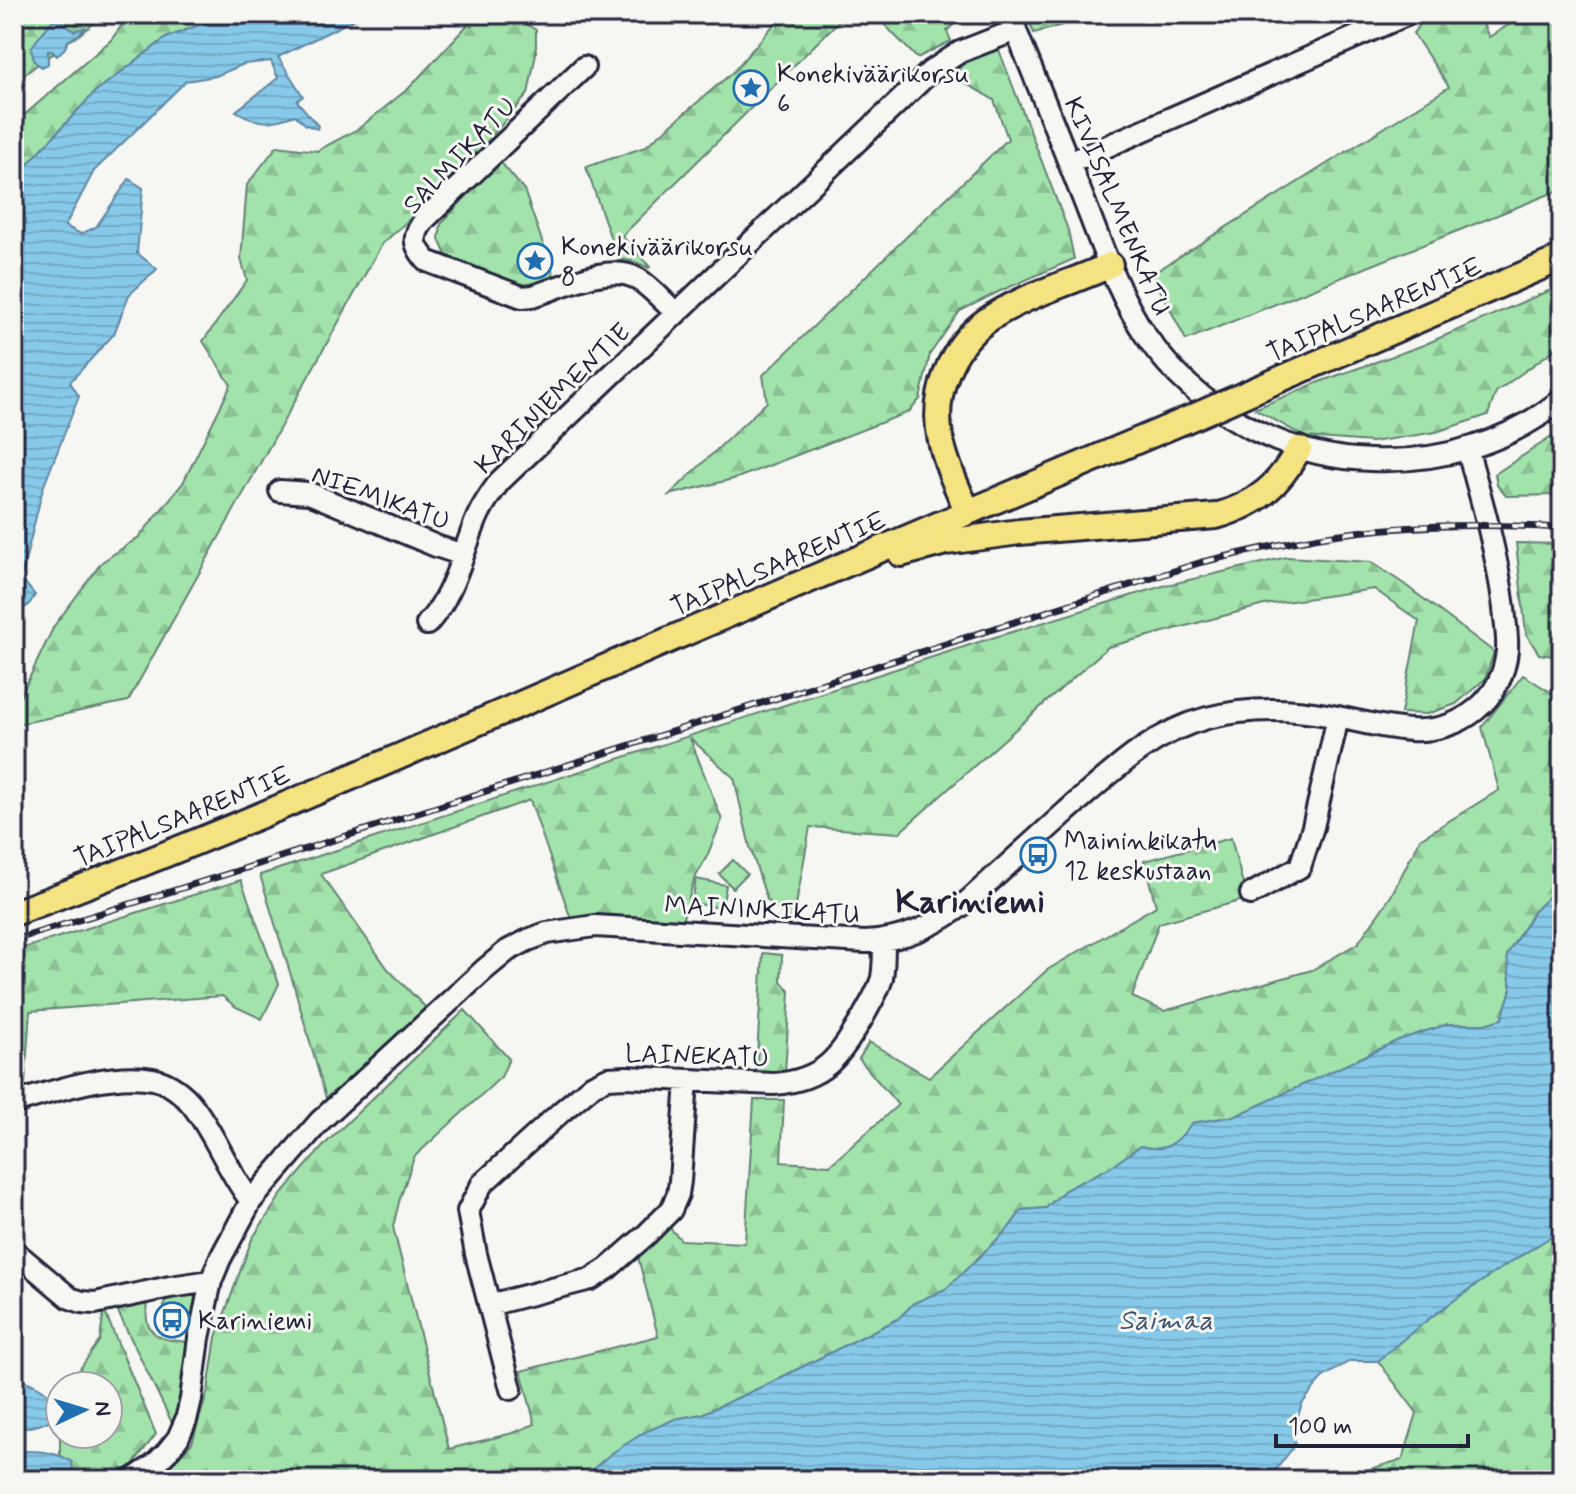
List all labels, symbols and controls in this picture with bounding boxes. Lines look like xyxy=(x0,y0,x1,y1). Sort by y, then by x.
place label: Konekiväärikorsu 6 xyxy=(777,58,969,122)
place icon: Konekiväärikorsu 6 xyxy=(732,69,770,107)
street label: SALMIKATU xyxy=(396,91,525,222)
street label: KIVISALMENKATU xyxy=(1055,92,1178,321)
place label: Konekiväärikorsu 8 xyxy=(561,231,753,295)
place icon: Konekiväärikorsu 8 xyxy=(516,242,554,280)
street label: TAIPALSAARENTIE xyxy=(1262,250,1488,372)
street label: KARINIEMENTIE xyxy=(468,316,639,483)
street label: NIEMIKATU xyxy=(307,458,454,540)
street label: TAIPALSAARENTIE xyxy=(666,504,892,626)
street label: TAIPALSAARENTIE xyxy=(69,759,296,877)
place label: Maininkikatu 12 keskustaan xyxy=(1064,825,1217,889)
bus stop icon: Maininkikatu 12 keskustaan xyxy=(1019,836,1057,874)
district label: Kariniemi xyxy=(895,880,1045,925)
street label: MAININKIKATU xyxy=(663,889,860,933)
street label: LAINEKATU xyxy=(625,1038,769,1076)
bus stop icon: Kariniemi xyxy=(153,1301,191,1339)
water label: Saimaa xyxy=(1119,1303,1213,1340)
place label: Kariniemi xyxy=(198,1305,312,1339)
north arrow xyxy=(44,1370,124,1450)
scale bar xyxy=(1276,1398,1468,1448)
text: N xyxy=(87,1400,116,1417)
text: 100 m xyxy=(1288,1412,1352,1443)

